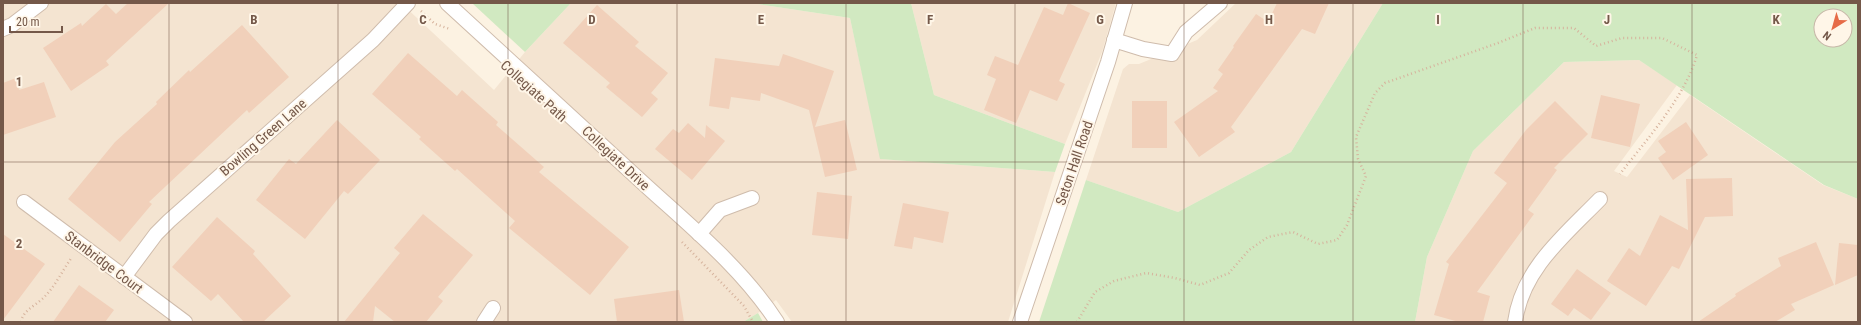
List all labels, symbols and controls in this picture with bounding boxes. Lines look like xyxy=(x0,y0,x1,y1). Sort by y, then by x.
scale bar xyxy=(10,8,62,34)
north arrow xyxy=(1813,8,1853,48)
text: B xyxy=(250,12,258,27)
text: C xyxy=(419,12,427,27)
text: D xyxy=(588,12,596,27)
text: E xyxy=(758,12,765,27)
text: F xyxy=(927,12,933,27)
text: G xyxy=(1096,12,1104,27)
text: H xyxy=(1265,12,1273,27)
text: I xyxy=(1436,12,1440,27)
text: J xyxy=(1604,12,1610,27)
text: K xyxy=(1772,12,1780,27)
text: 20 m xyxy=(16,15,40,29)
text: N xyxy=(1820,28,1834,43)
street label: Collegiate Path xyxy=(497,57,571,125)
text: 1 xyxy=(16,74,22,89)
street label: Bowling Green Lane xyxy=(216,95,310,179)
street label: Seton Hall Road xyxy=(1052,119,1096,207)
street label: Collegiate Drive xyxy=(579,123,653,194)
street label: Stanbridge Court xyxy=(62,228,146,296)
text: 2 xyxy=(16,236,23,251)

